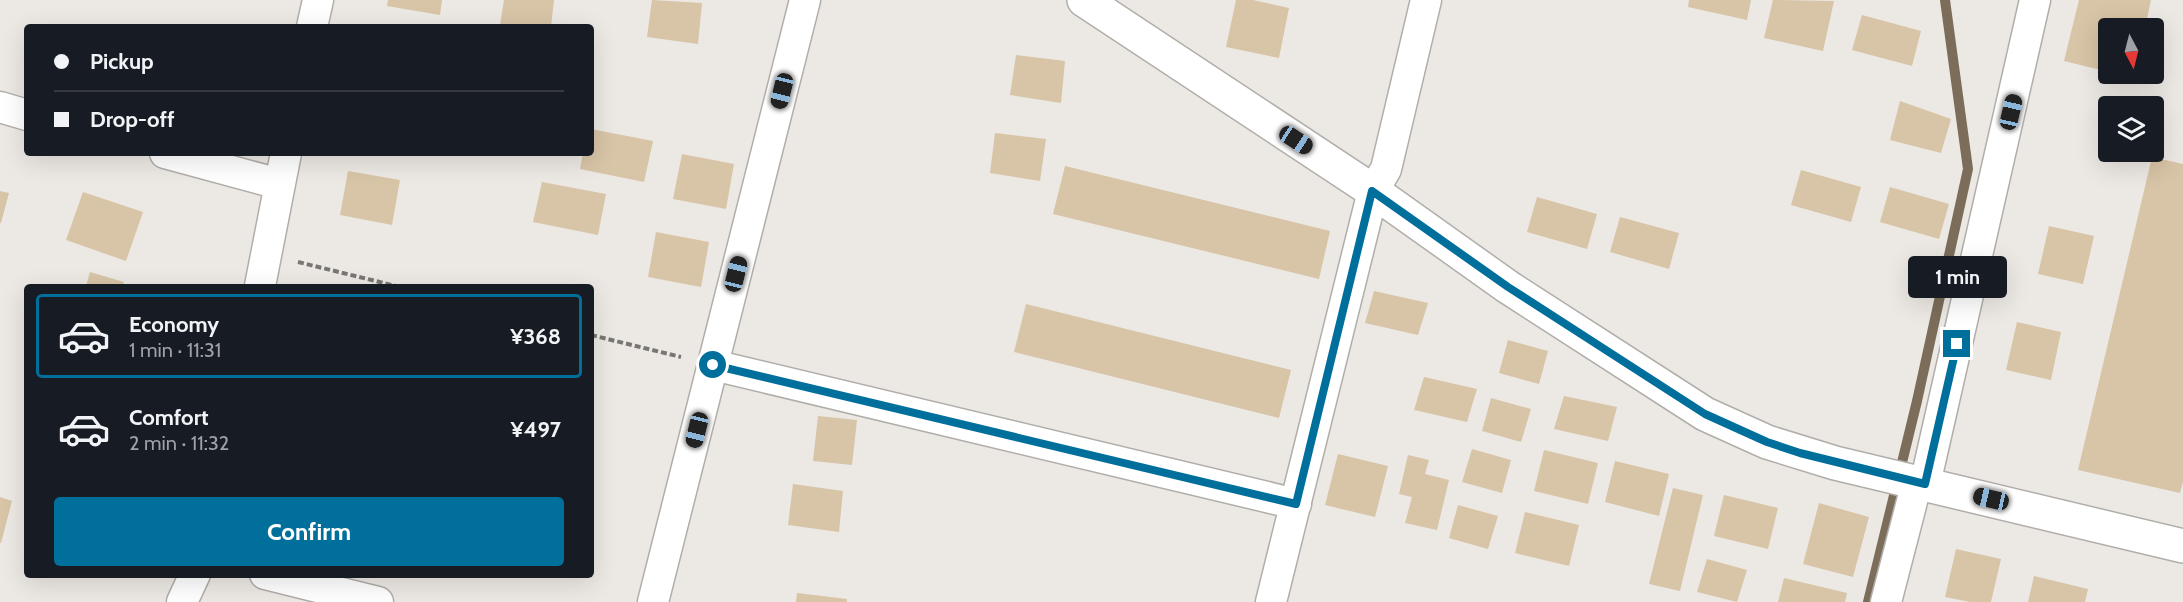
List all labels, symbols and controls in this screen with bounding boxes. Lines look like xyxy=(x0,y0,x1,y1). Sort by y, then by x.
north arrow xyxy=(2098,18,2164,84)
map controls xyxy=(2098,18,2164,162)
text: Pickup xyxy=(90,48,154,75)
car xyxy=(769,71,795,111)
car xyxy=(1998,92,2024,132)
button: layers xyxy=(2098,96,2164,162)
text: Drop-off xyxy=(90,106,174,133)
car xyxy=(1276,123,1316,157)
car xyxy=(723,254,749,294)
callout: 1 min xyxy=(1908,257,2006,299)
text: 1 min xyxy=(1935,265,1980,289)
icon: car xyxy=(57,309,111,363)
text: Economy xyxy=(129,311,219,338)
text: ¥368 xyxy=(510,323,561,350)
route end xyxy=(1943,330,1970,357)
text: 1 min · 11:31 xyxy=(129,338,221,362)
route start xyxy=(699,351,726,378)
icon: car xyxy=(57,402,111,456)
text: Comfort xyxy=(129,404,208,431)
car xyxy=(684,410,710,450)
text: ¥497 xyxy=(510,416,561,443)
text: 2 min · 11:32 xyxy=(129,431,229,455)
car xyxy=(1971,486,2011,512)
button: Confirm xyxy=(54,497,564,566)

